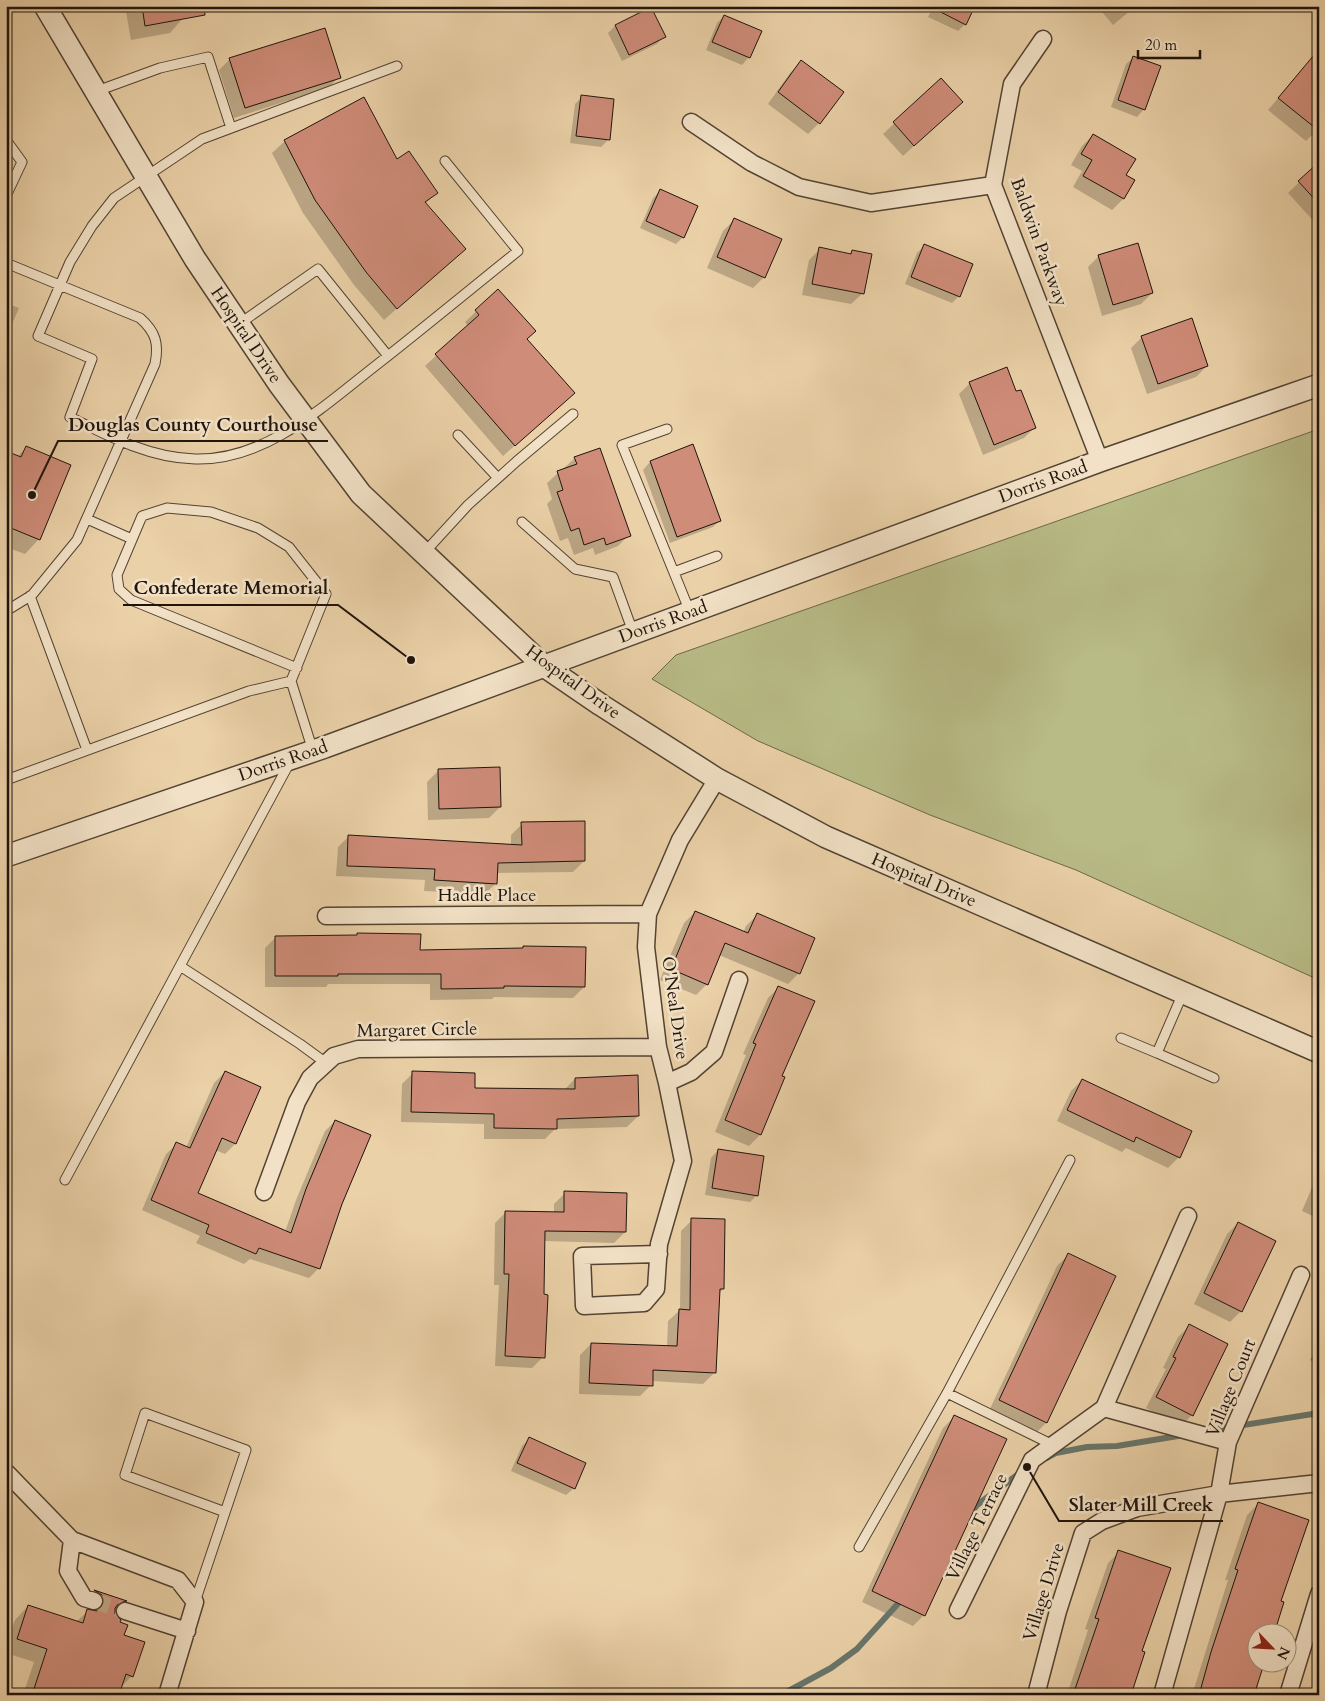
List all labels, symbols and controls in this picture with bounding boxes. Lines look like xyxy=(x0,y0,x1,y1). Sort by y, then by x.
scale bar xyxy=(1138,28,1200,60)
text: 20 m xyxy=(1145,35,1177,55)
street label: Baldwin Parkway xyxy=(1004,174,1074,310)
street label: Hospital Drive xyxy=(204,282,288,388)
callout: Douglas County Courthouse xyxy=(58,407,328,441)
text: Douglas County Courthouse xyxy=(68,412,318,438)
street label: Dorris Road xyxy=(995,454,1091,510)
callout: Confederate Memorial xyxy=(123,571,338,605)
text: Confederate Memorial xyxy=(134,575,329,601)
street label: Dorris Road xyxy=(615,594,711,650)
street label: Hospital Drive xyxy=(520,639,626,725)
street label: Dorris Road xyxy=(235,734,331,788)
street label: Hospital Drive xyxy=(868,847,980,913)
street label: Haddle Place xyxy=(438,883,536,908)
street label: O'Neal Drive xyxy=(655,955,695,1061)
street label: Margaret Circle xyxy=(356,1016,478,1044)
street label: Village Court xyxy=(1200,1335,1262,1441)
street label: Village Terrace xyxy=(940,1469,1014,1585)
callout: Slater Mill Creek xyxy=(1059,1487,1223,1521)
text: Slater Mill Creek xyxy=(1069,1492,1213,1518)
street label: Village Drive xyxy=(1017,1540,1071,1644)
north arrow xyxy=(1248,1624,1298,1674)
text: N xyxy=(1272,1644,1295,1663)

